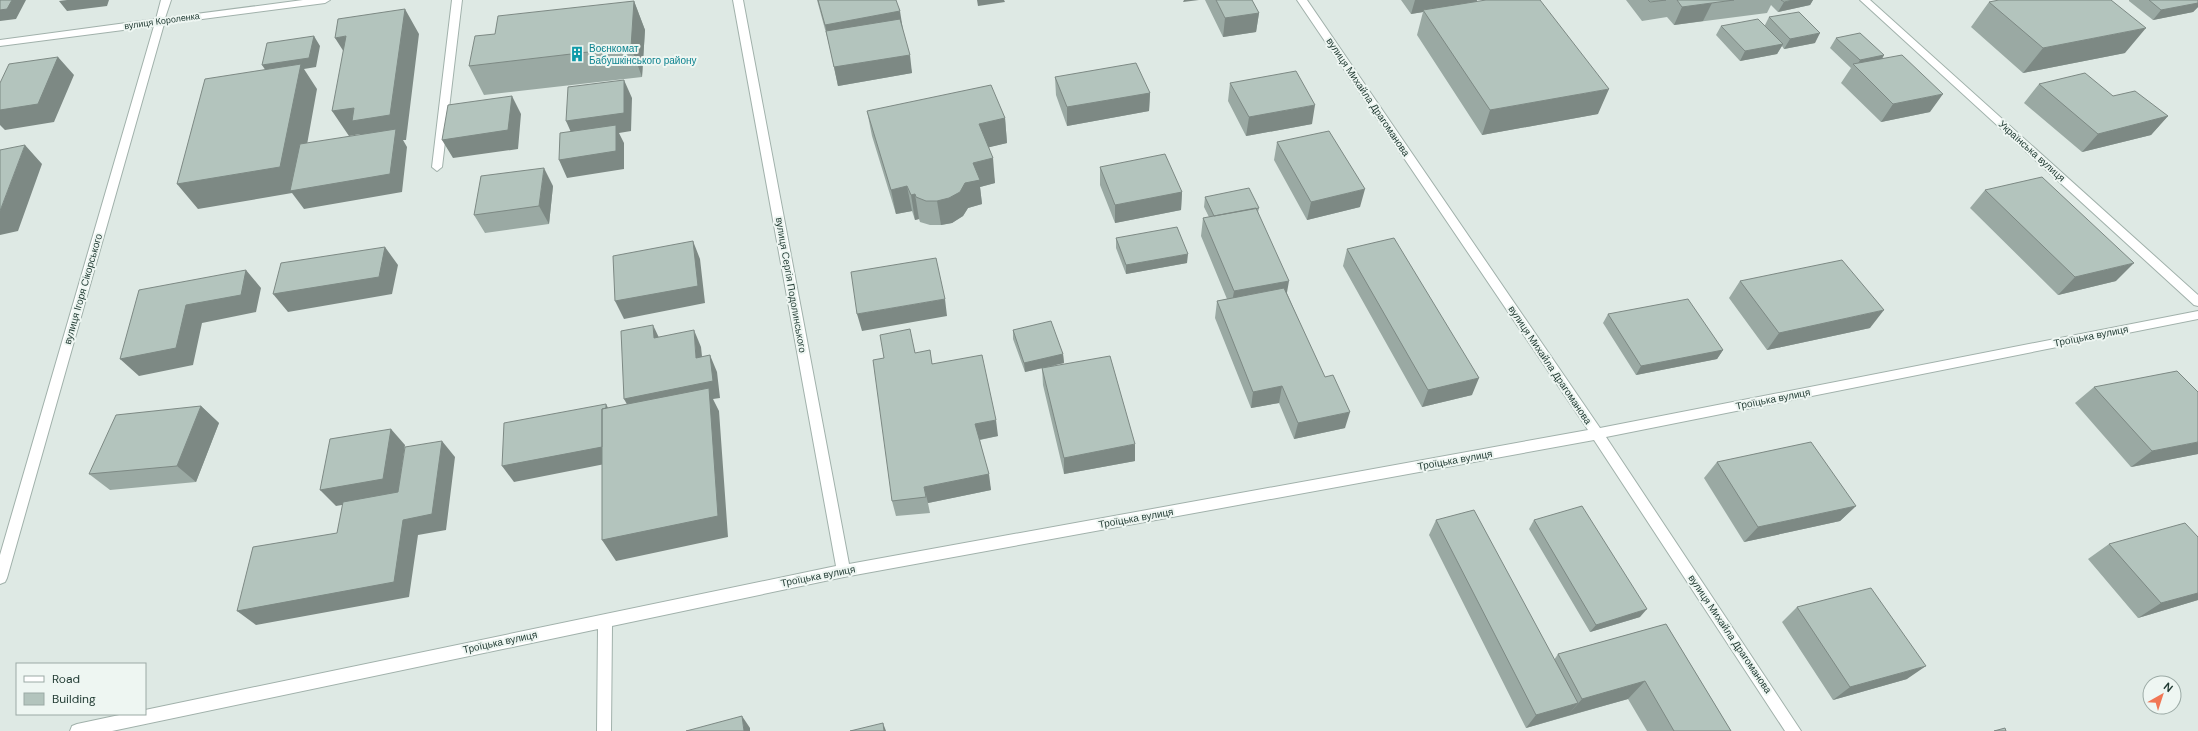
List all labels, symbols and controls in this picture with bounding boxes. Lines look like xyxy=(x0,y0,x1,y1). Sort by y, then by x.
street label: вулиця Короленка xyxy=(124,10,200,32)
street label: вулиця Михайла Драгоманова xyxy=(1323,35,1413,159)
place label: Воєнкомат Бабушкінського району xyxy=(589,42,696,67)
building icon: Воєнкомат Бабушкінського району xyxy=(568,45,586,63)
street label: Українська вулиця xyxy=(1996,118,2068,184)
street label: вулиця Сергія Подолинського xyxy=(773,216,809,354)
street label: вулиця Ігоря Сікорського xyxy=(61,232,105,346)
street label: вулиця Михайла Драгоманова xyxy=(1505,303,1595,427)
street label: Троїцька вулиця xyxy=(2053,322,2129,350)
street label: Троїцька вулиця xyxy=(1735,385,1811,413)
street label: Троїцька вулиця xyxy=(1417,447,1493,473)
street label: Троїцька вулиця xyxy=(1098,505,1174,531)
street label: Троїцька вулиця xyxy=(780,562,856,590)
street label: вулиця Михайла Драгоманова xyxy=(1685,572,1775,696)
street label: Троїцька вулиця xyxy=(462,628,538,656)
legend xyxy=(16,663,146,715)
text: Road xyxy=(52,671,80,687)
north arrow xyxy=(2142,675,2182,715)
text: N xyxy=(2161,679,2176,695)
text: Building xyxy=(52,691,96,707)

